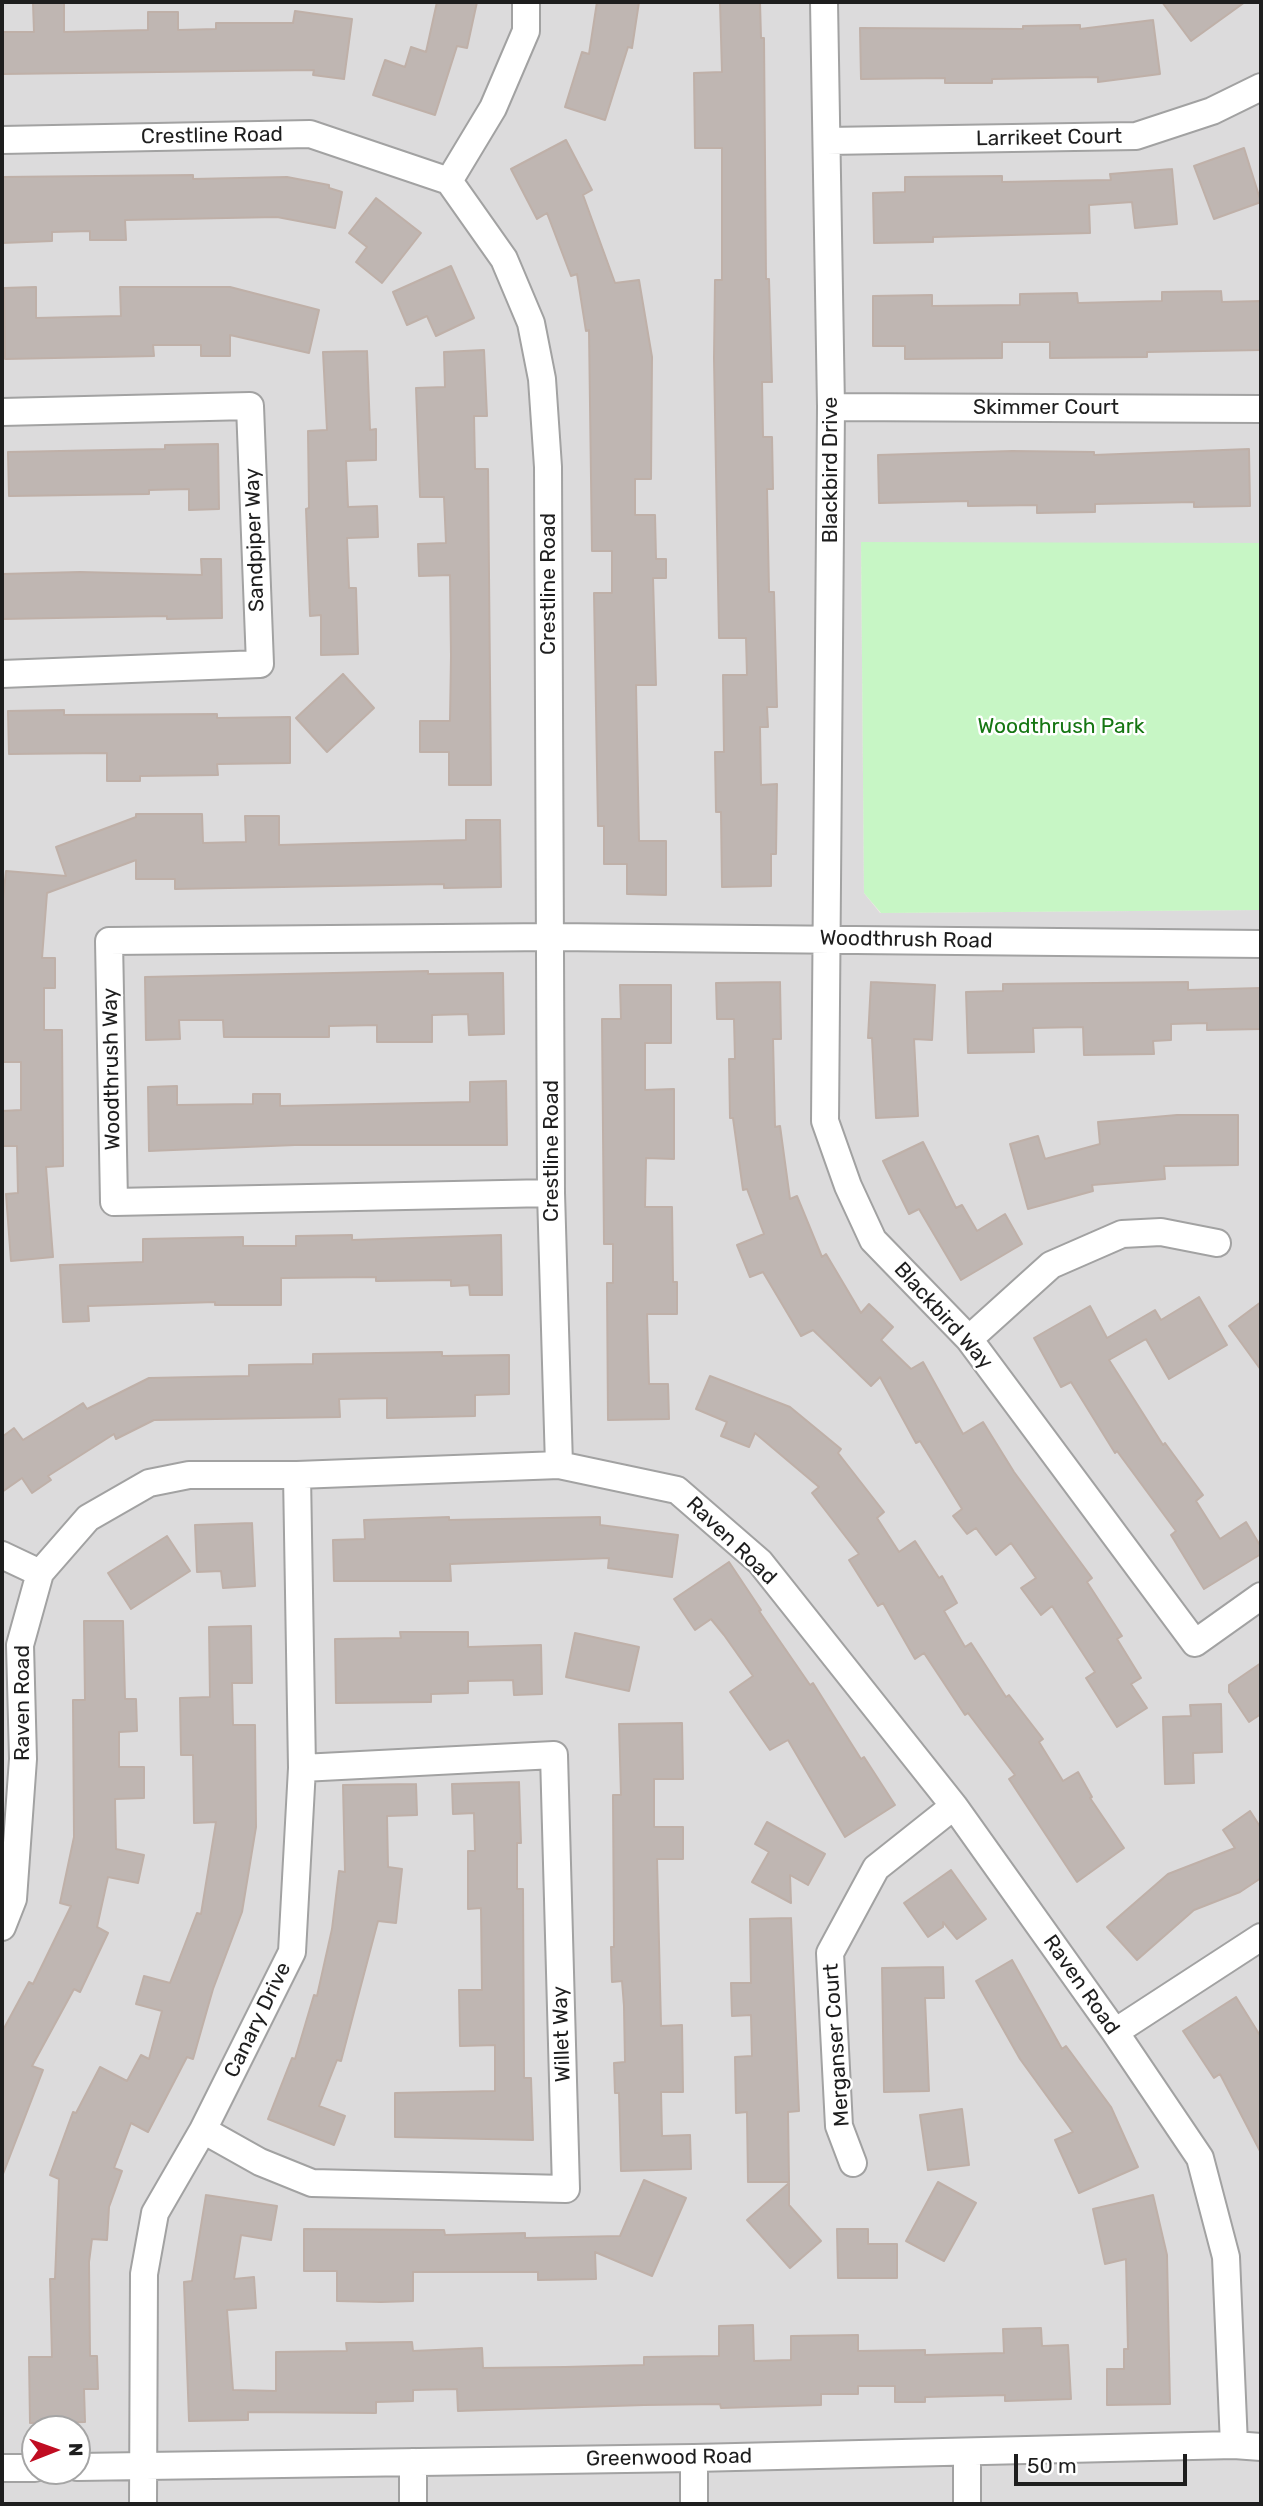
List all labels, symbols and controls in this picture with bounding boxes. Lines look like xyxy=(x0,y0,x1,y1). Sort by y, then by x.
street label: Crestline Road xyxy=(141,122,283,150)
street label: Larrikeet Court xyxy=(976,124,1122,152)
street label: Skimmer Court xyxy=(973,395,1119,421)
street label: Blackbird Drive xyxy=(818,397,844,543)
street label: Sandpiper Way xyxy=(240,468,270,612)
street label: Crestline Road xyxy=(536,513,562,655)
park label: Woodthrush Park xyxy=(978,714,1144,740)
street label: Woodthrush Road xyxy=(819,926,993,954)
street label: Woodthrush Way xyxy=(98,988,126,1150)
street label: Crestline Road xyxy=(539,1080,565,1222)
street label: Blackbird Way xyxy=(888,1257,998,1375)
street label: Raven Road xyxy=(681,1492,781,1590)
street label: Raven Road xyxy=(10,1645,36,1761)
street label: Raven Road xyxy=(1037,1930,1125,2040)
street label: Canary Drive xyxy=(219,1958,297,2082)
street label: Merganser Court xyxy=(819,1963,855,2127)
street label: Willet Way xyxy=(548,1985,576,2083)
north arrow xyxy=(21,2415,91,2485)
scale bar xyxy=(1018,2440,1191,2484)
text: N xyxy=(64,2443,87,2457)
street label: Greenwood Road xyxy=(586,2444,752,2472)
text: 50 m xyxy=(1027,2453,1077,2478)

